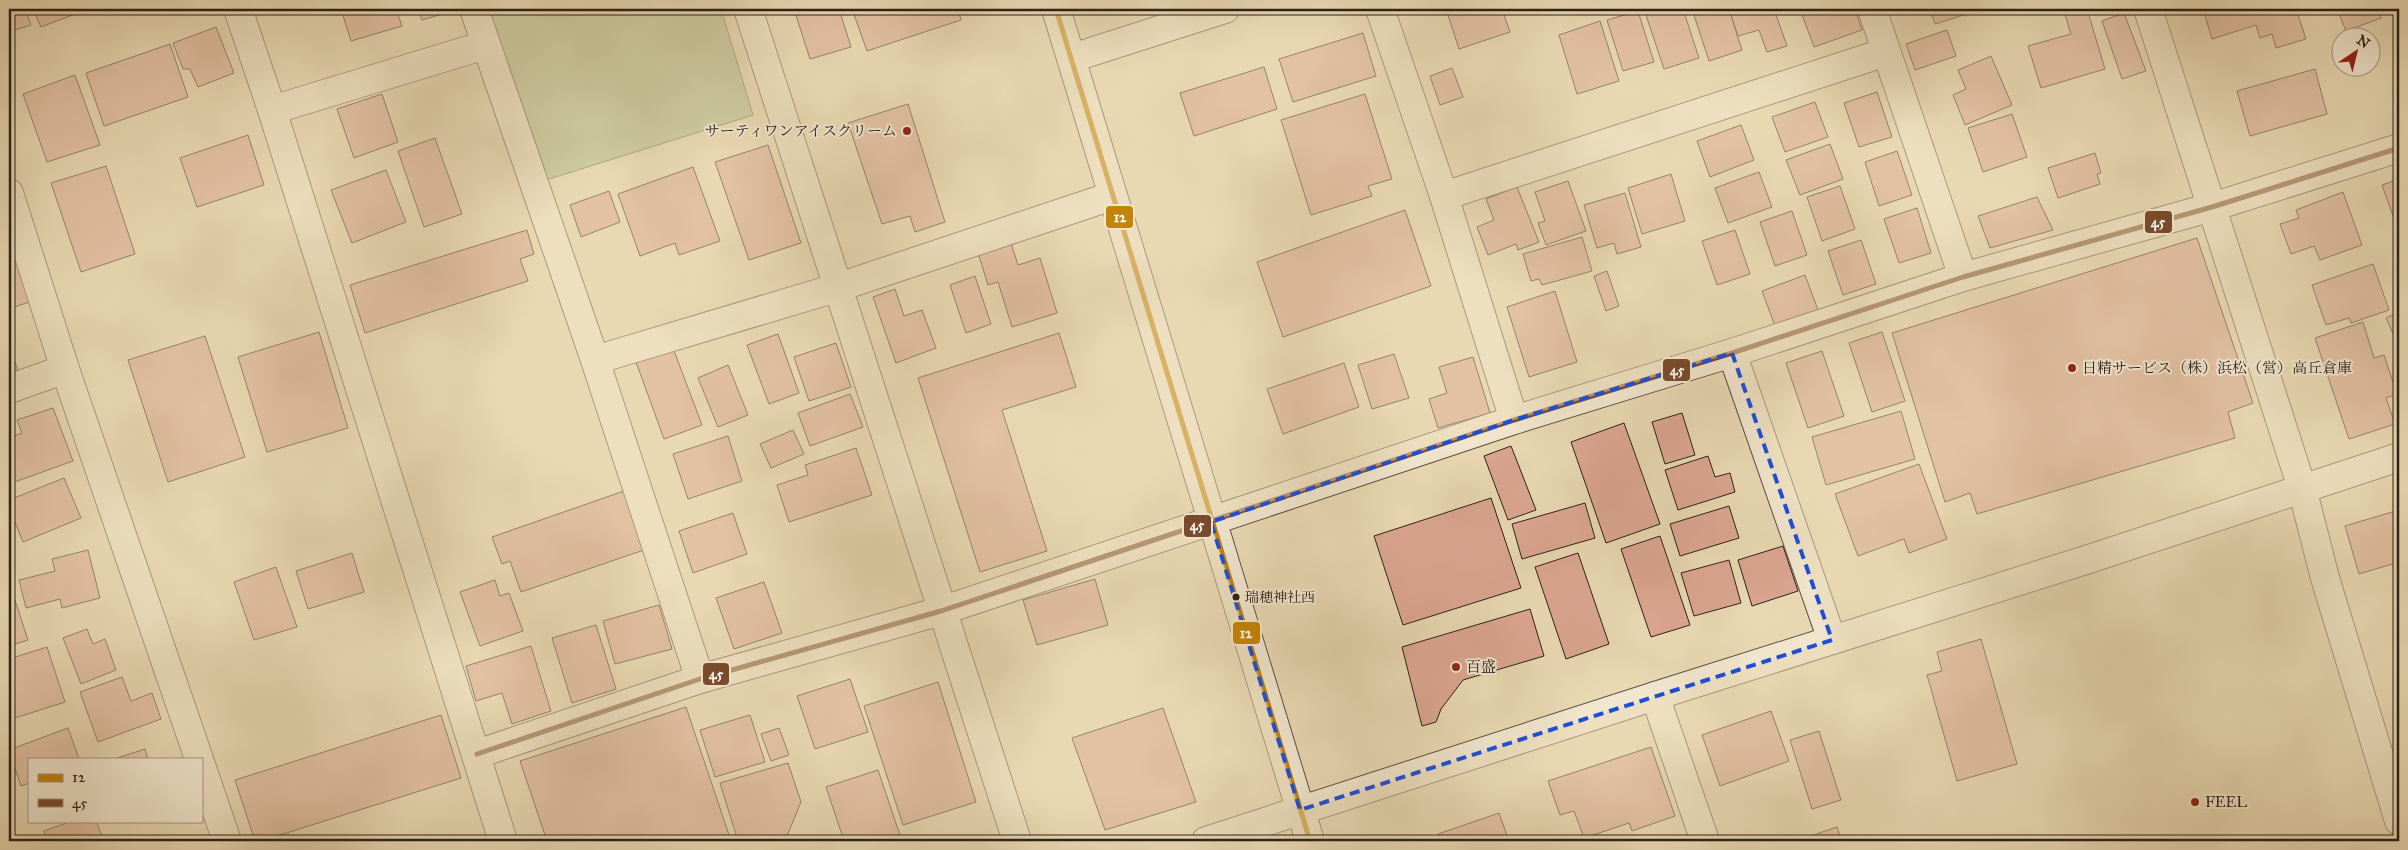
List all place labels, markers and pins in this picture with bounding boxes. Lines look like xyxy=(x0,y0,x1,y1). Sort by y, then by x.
place label: サーティワンアイスクリーム xyxy=(705,122,897,140)
marker: サーティワンアイスクリーム xyxy=(901,125,913,137)
place label: 日精サービス（株）浜松（営）高丘倉庫 xyxy=(2082,359,2352,377)
marker: 日精サービス（株）浜松（営）高丘倉庫 xyxy=(2066,362,2078,374)
place label: 瑞穂神社西 xyxy=(1245,589,1315,606)
marker: 瑞穂神社西 xyxy=(1231,592,1241,602)
place label: 百盛 xyxy=(1466,658,1496,676)
marker: 百盛 xyxy=(1450,661,1462,673)
place label: FEEL xyxy=(2205,793,2247,811)
marker: FEEL xyxy=(2189,796,2201,808)

